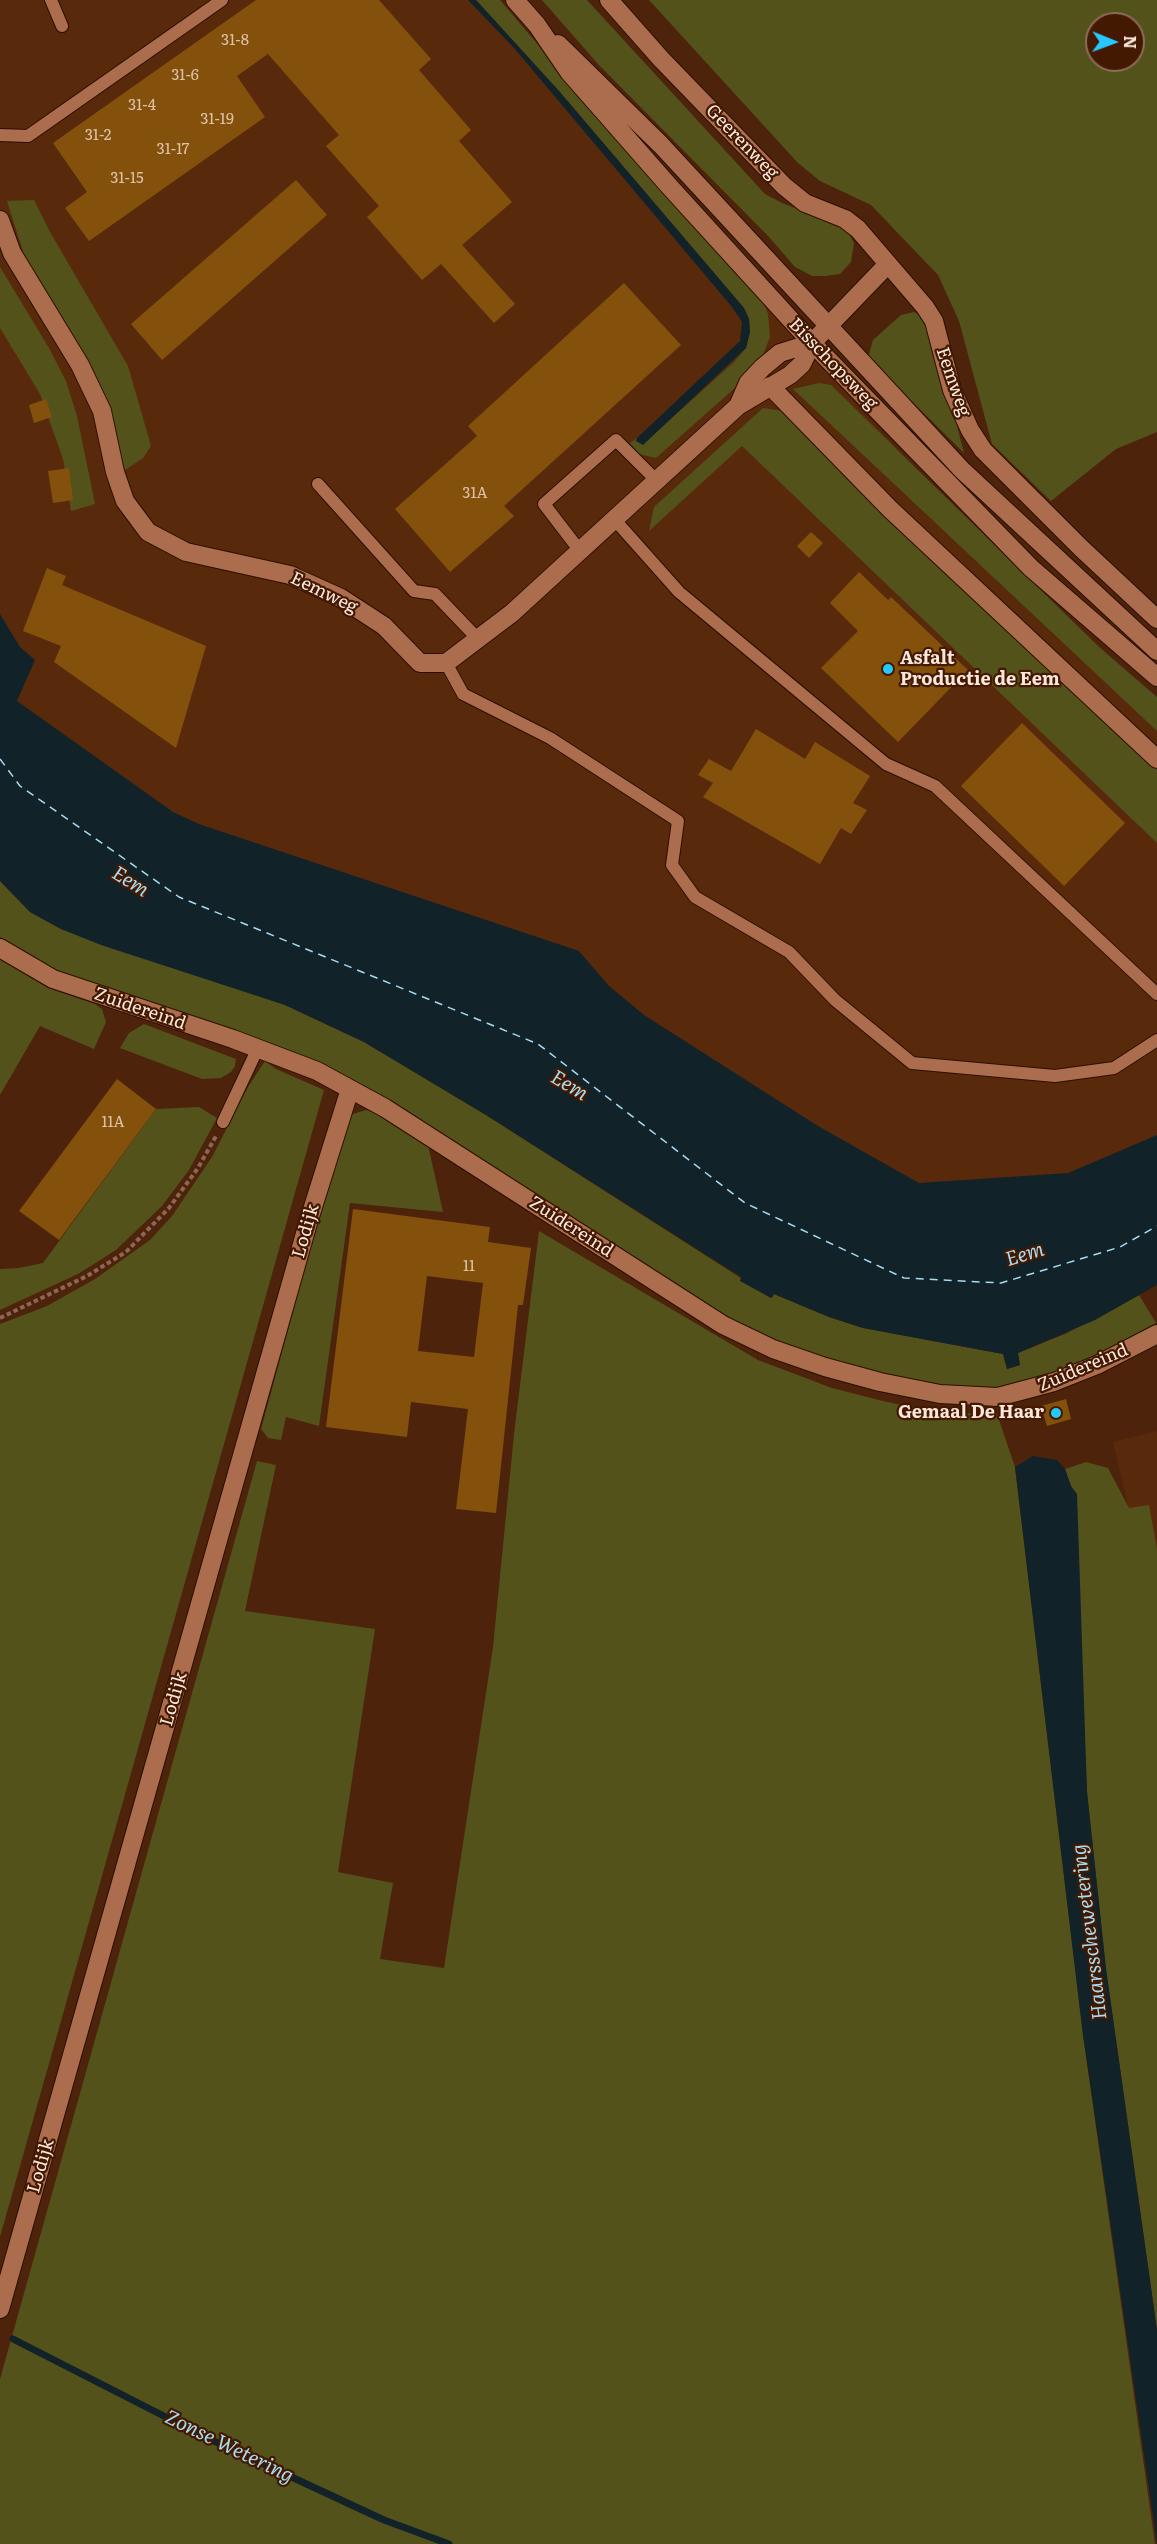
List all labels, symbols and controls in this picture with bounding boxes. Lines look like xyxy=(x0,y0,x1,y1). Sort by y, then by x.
north arrow xyxy=(1085,12,1145,72)
house number: 31-8 xyxy=(221,32,249,50)
text: N xyxy=(1119,35,1143,49)
house number: 31-6 xyxy=(171,67,199,85)
house number: 31-4 xyxy=(128,97,156,115)
street label: Geerenweg xyxy=(701,100,783,184)
house number: 31-19 xyxy=(200,111,234,129)
house number: 31-2 xyxy=(85,127,111,145)
house number: 31-17 xyxy=(157,141,189,159)
house number: 31-15 xyxy=(110,170,144,188)
street label: Bisschopsweg xyxy=(784,314,882,414)
street label: Eemweg xyxy=(931,344,975,420)
house number: 31A xyxy=(462,485,488,503)
street label: Eemweg xyxy=(287,568,361,618)
place label: Asfalt Productie de Eem xyxy=(900,648,1060,690)
marker: Asfalt Productie de Eem xyxy=(881,662,895,676)
water label: Eem xyxy=(107,862,153,902)
street label: Zuidereind xyxy=(91,983,189,1035)
water label: Eem xyxy=(546,1066,592,1106)
house number: 11A xyxy=(101,1114,125,1132)
street label: Zuidereind xyxy=(525,1192,617,1262)
street label: Lodijk xyxy=(288,1201,324,1261)
water label: Eem xyxy=(1003,1238,1047,1272)
house number: 11 xyxy=(463,1258,475,1276)
street label: Zuidereind xyxy=(1035,1339,1131,1397)
place label: Gemaal De Haar xyxy=(898,1402,1044,1424)
marker: Gemaal De Haar xyxy=(1049,1406,1063,1420)
street label: Lodijk xyxy=(156,1669,192,1729)
water label: Haarsschewetering xyxy=(1067,1843,1113,2021)
street label: Lodijk xyxy=(23,2136,59,2196)
water label: Zonse Wetering xyxy=(161,2405,297,2489)

